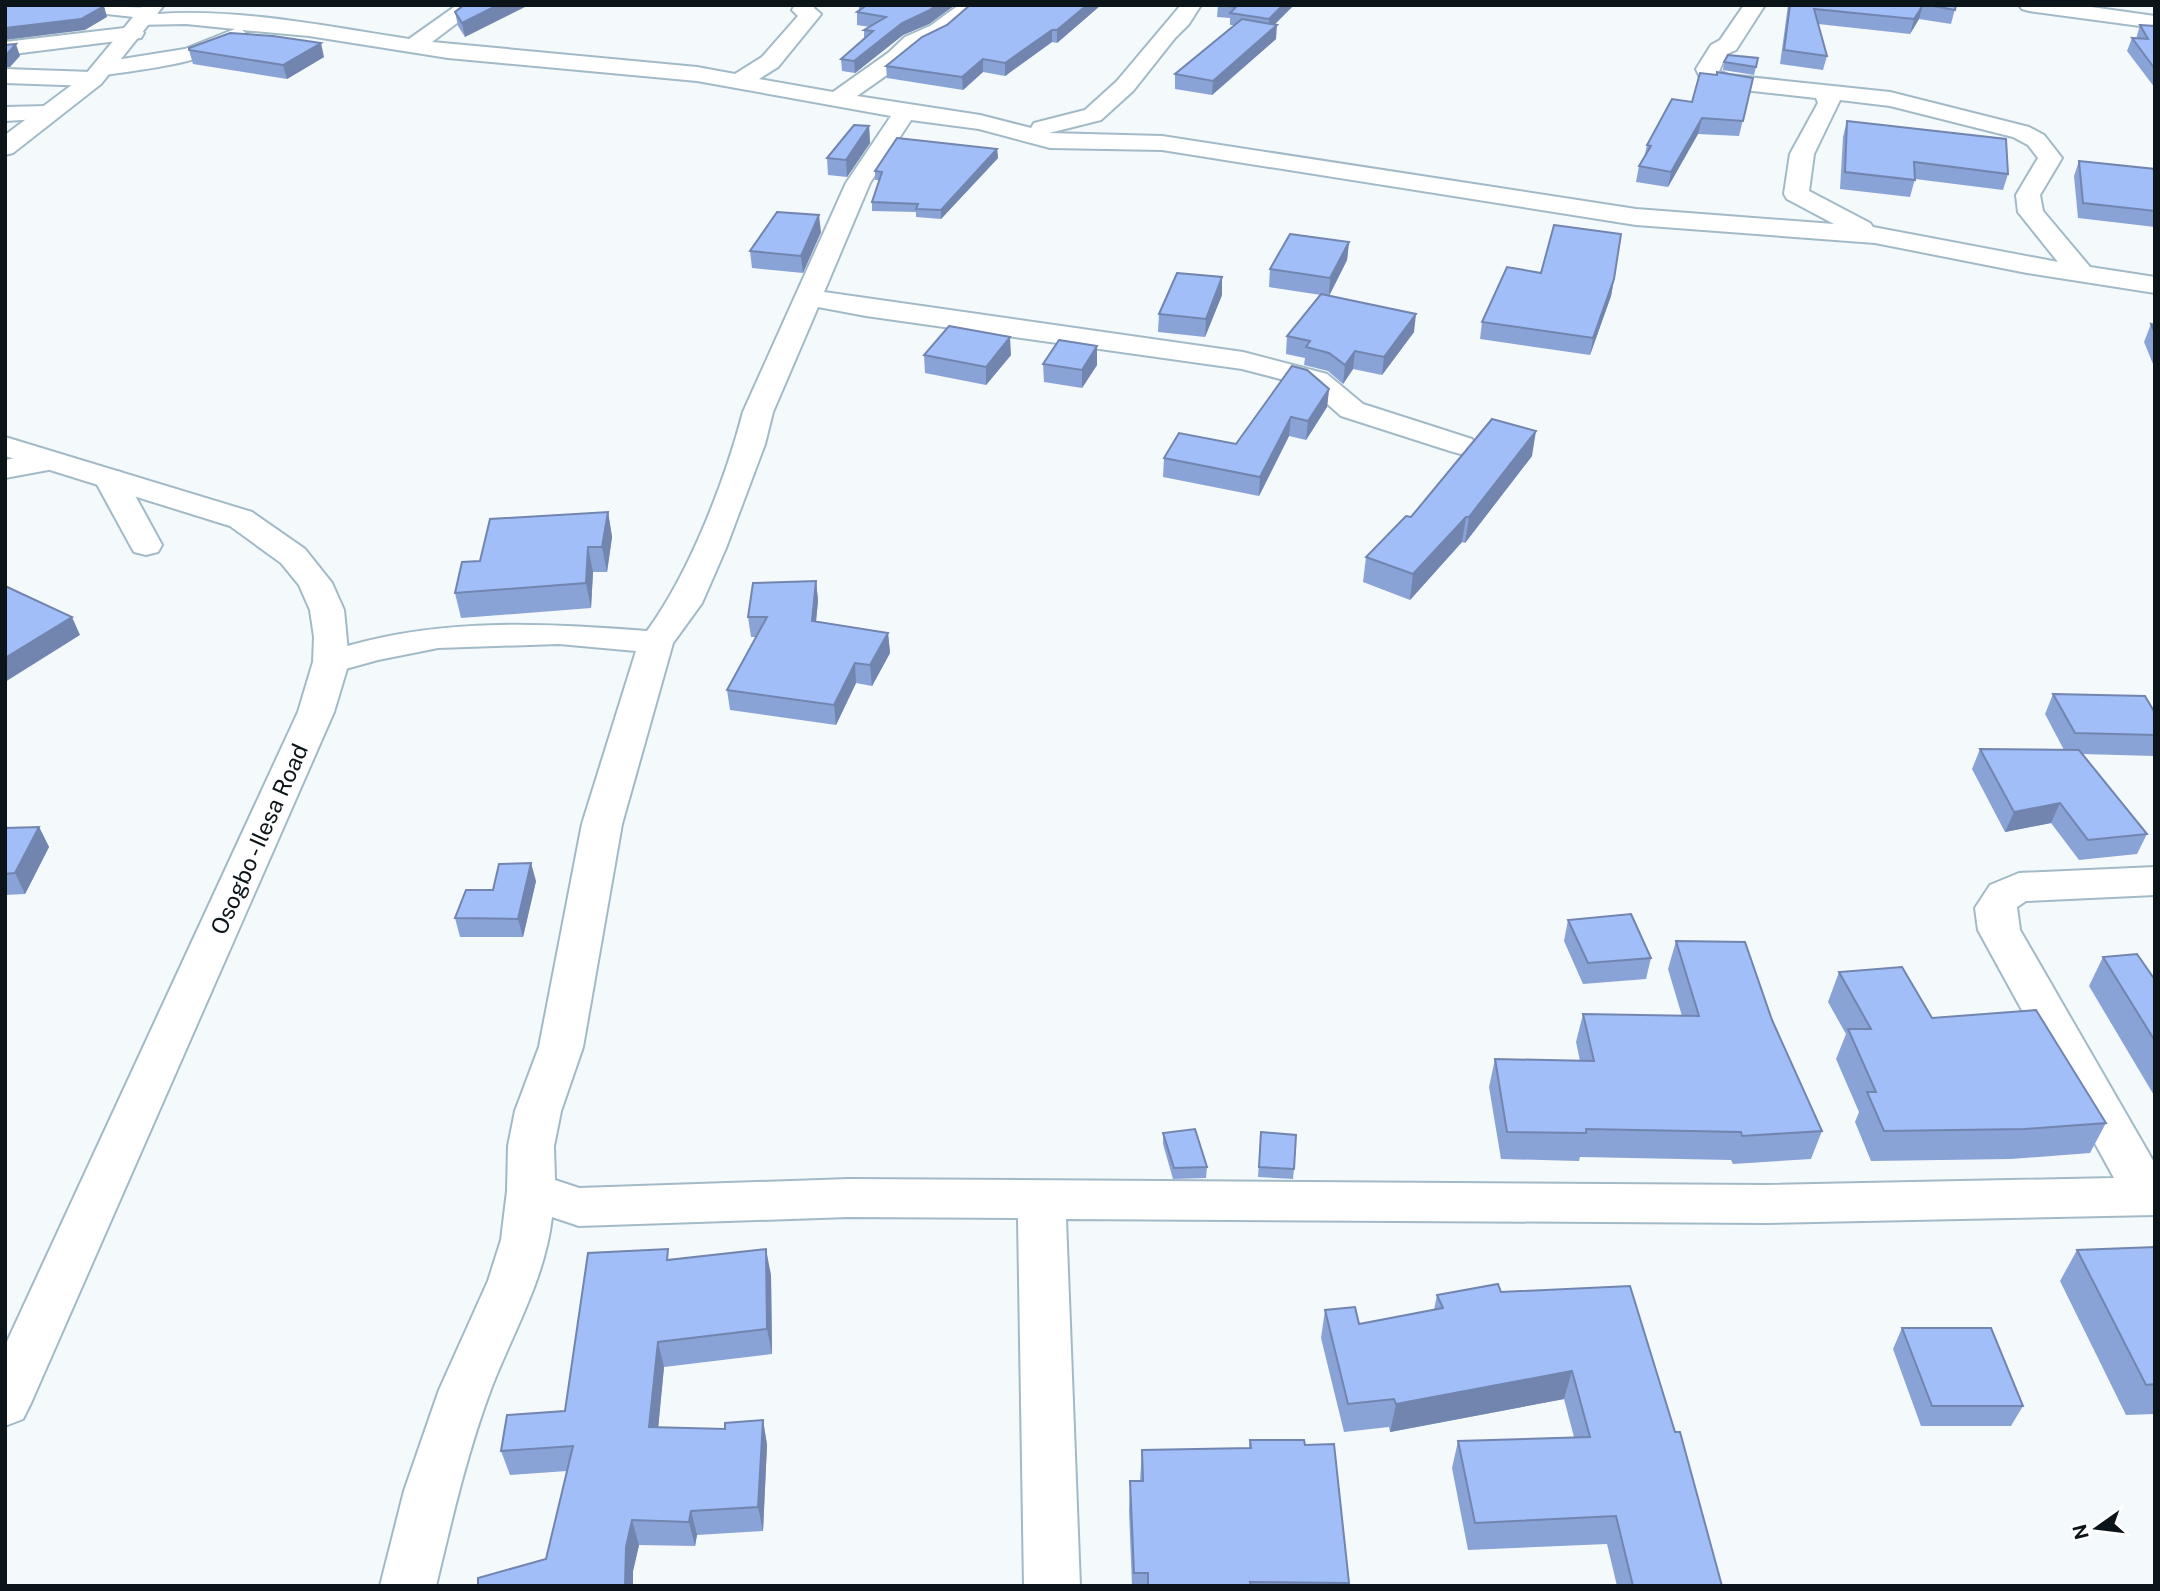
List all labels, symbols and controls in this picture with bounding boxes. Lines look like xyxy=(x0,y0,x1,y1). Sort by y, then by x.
street label: Osogbo - Ilesa Road xyxy=(205,739,313,939)
north arrow xyxy=(2062,1493,2132,1563)
text: N xyxy=(2068,1522,2093,1542)

